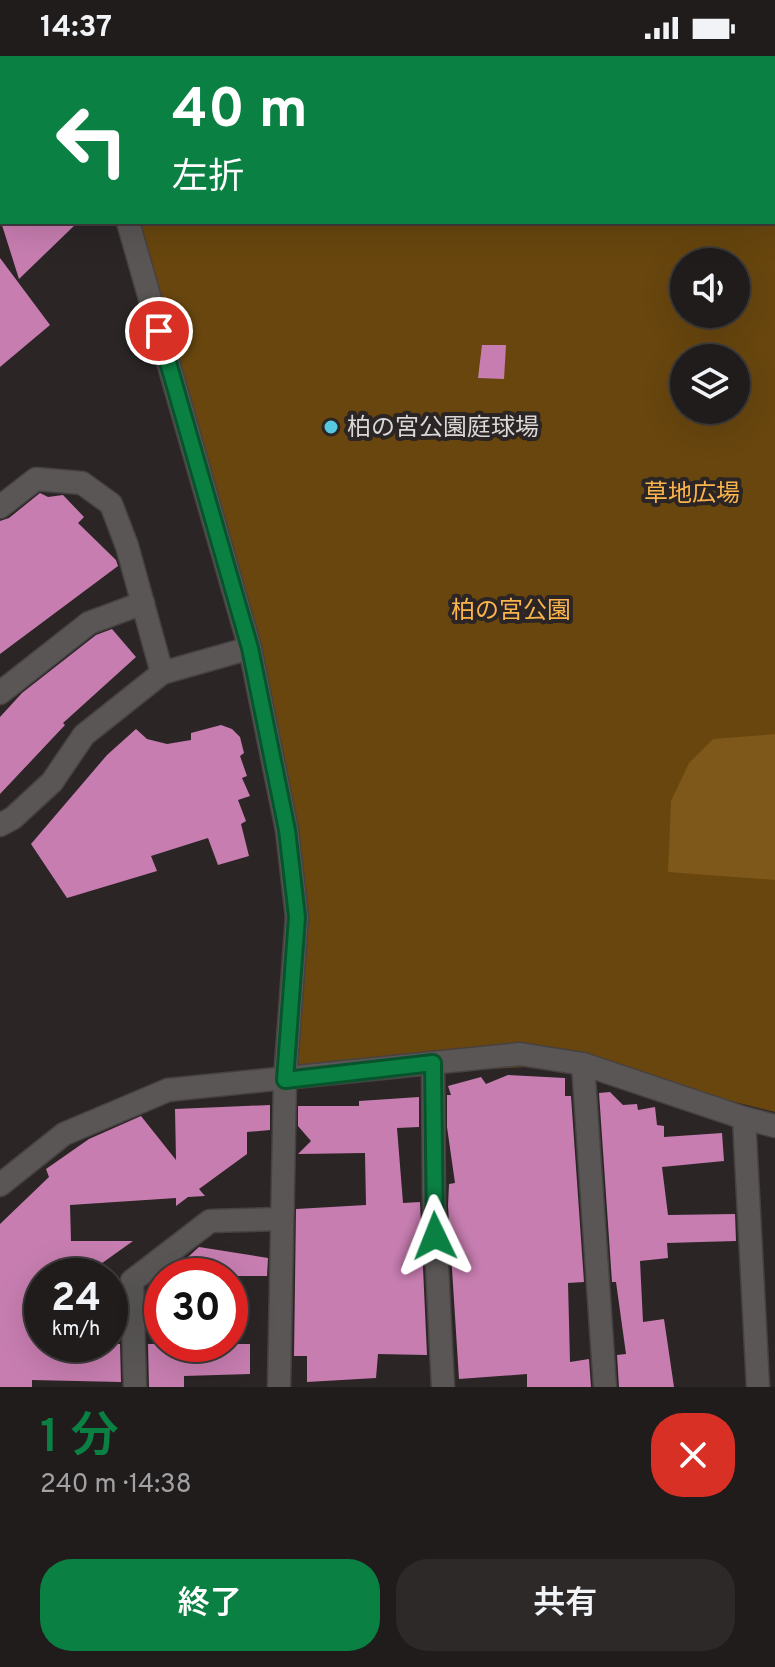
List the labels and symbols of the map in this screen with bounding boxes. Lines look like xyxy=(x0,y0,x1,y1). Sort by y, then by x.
pin xyxy=(125,297,193,365)
place label: 柏の宮公園庭球場 xyxy=(347,414,539,444)
marker: 柏の宮公園庭球場 xyxy=(322,418,340,436)
park label: 草地広場 xyxy=(644,480,740,510)
park label: 柏の宮公園 xyxy=(451,597,571,627)
position arrow xyxy=(393,1194,477,1278)
speed limit sign: 30 xyxy=(144,1258,248,1362)

